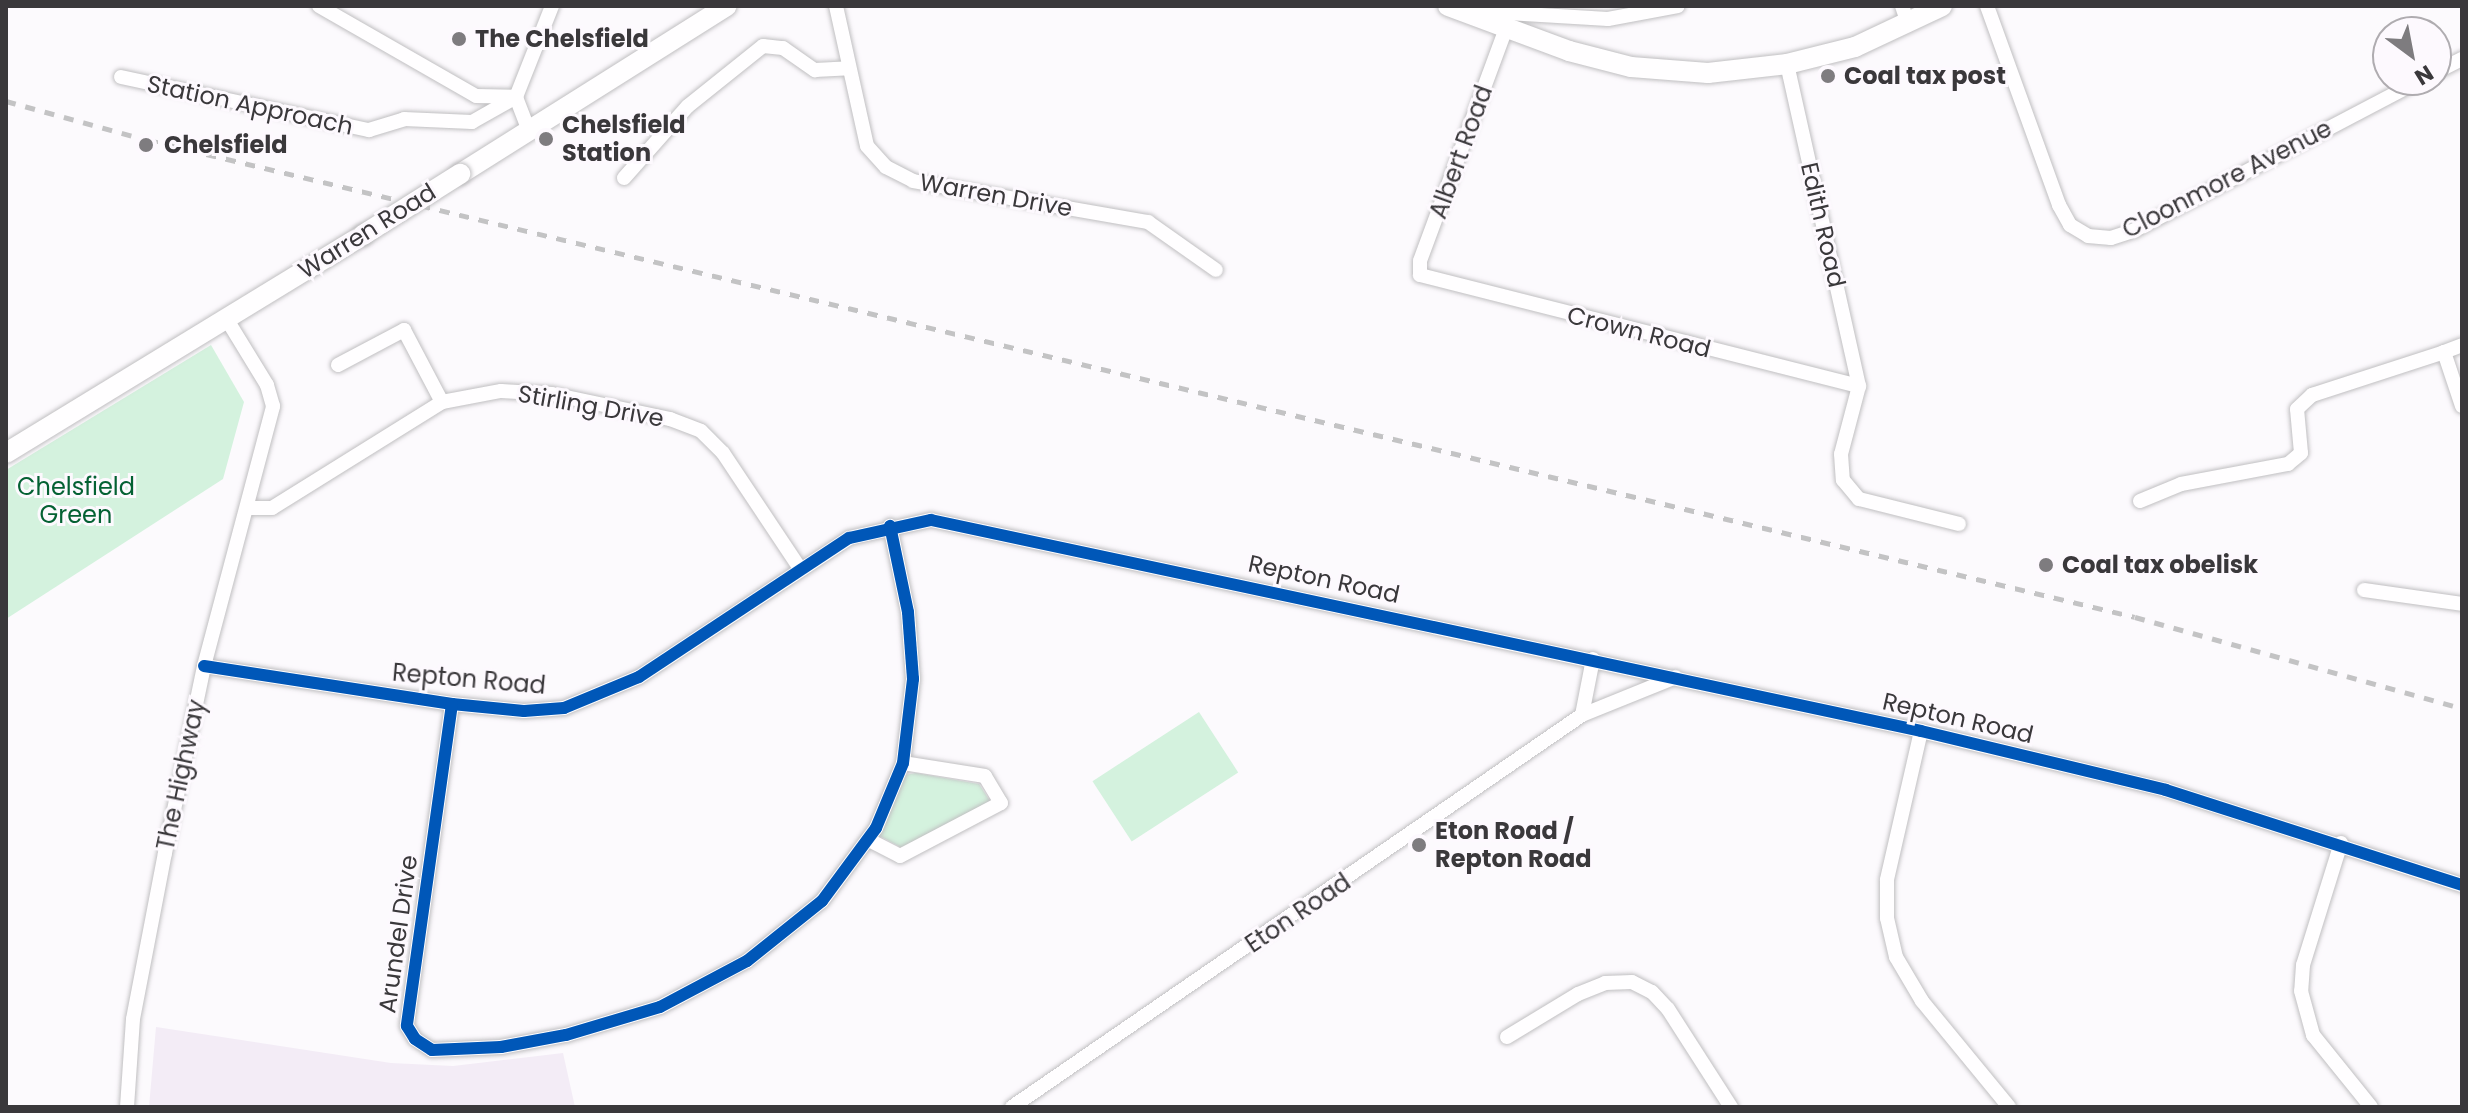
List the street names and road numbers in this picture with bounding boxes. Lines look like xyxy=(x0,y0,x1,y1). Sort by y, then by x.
street label: Station Approach xyxy=(144,69,356,141)
street label: Albert Road xyxy=(1424,81,1498,223)
street label: Cloonmore Avenue xyxy=(2118,114,2336,244)
street label: Edith Road xyxy=(1795,160,1851,290)
street label: Warren Drive xyxy=(917,167,1075,223)
street label: Warren Road xyxy=(293,177,441,285)
street label: Crown Road xyxy=(1564,300,1714,364)
street label: Stirling Drive xyxy=(516,379,666,433)
street label: Repton Road xyxy=(1246,549,1402,609)
street label: Repton Road xyxy=(391,658,547,700)
street label: Repton Road xyxy=(1880,687,2036,749)
street label: The Highway xyxy=(151,697,211,853)
street label: Arundel Drive xyxy=(373,853,423,1015)
street label: Eton Road xyxy=(1240,867,1356,959)

